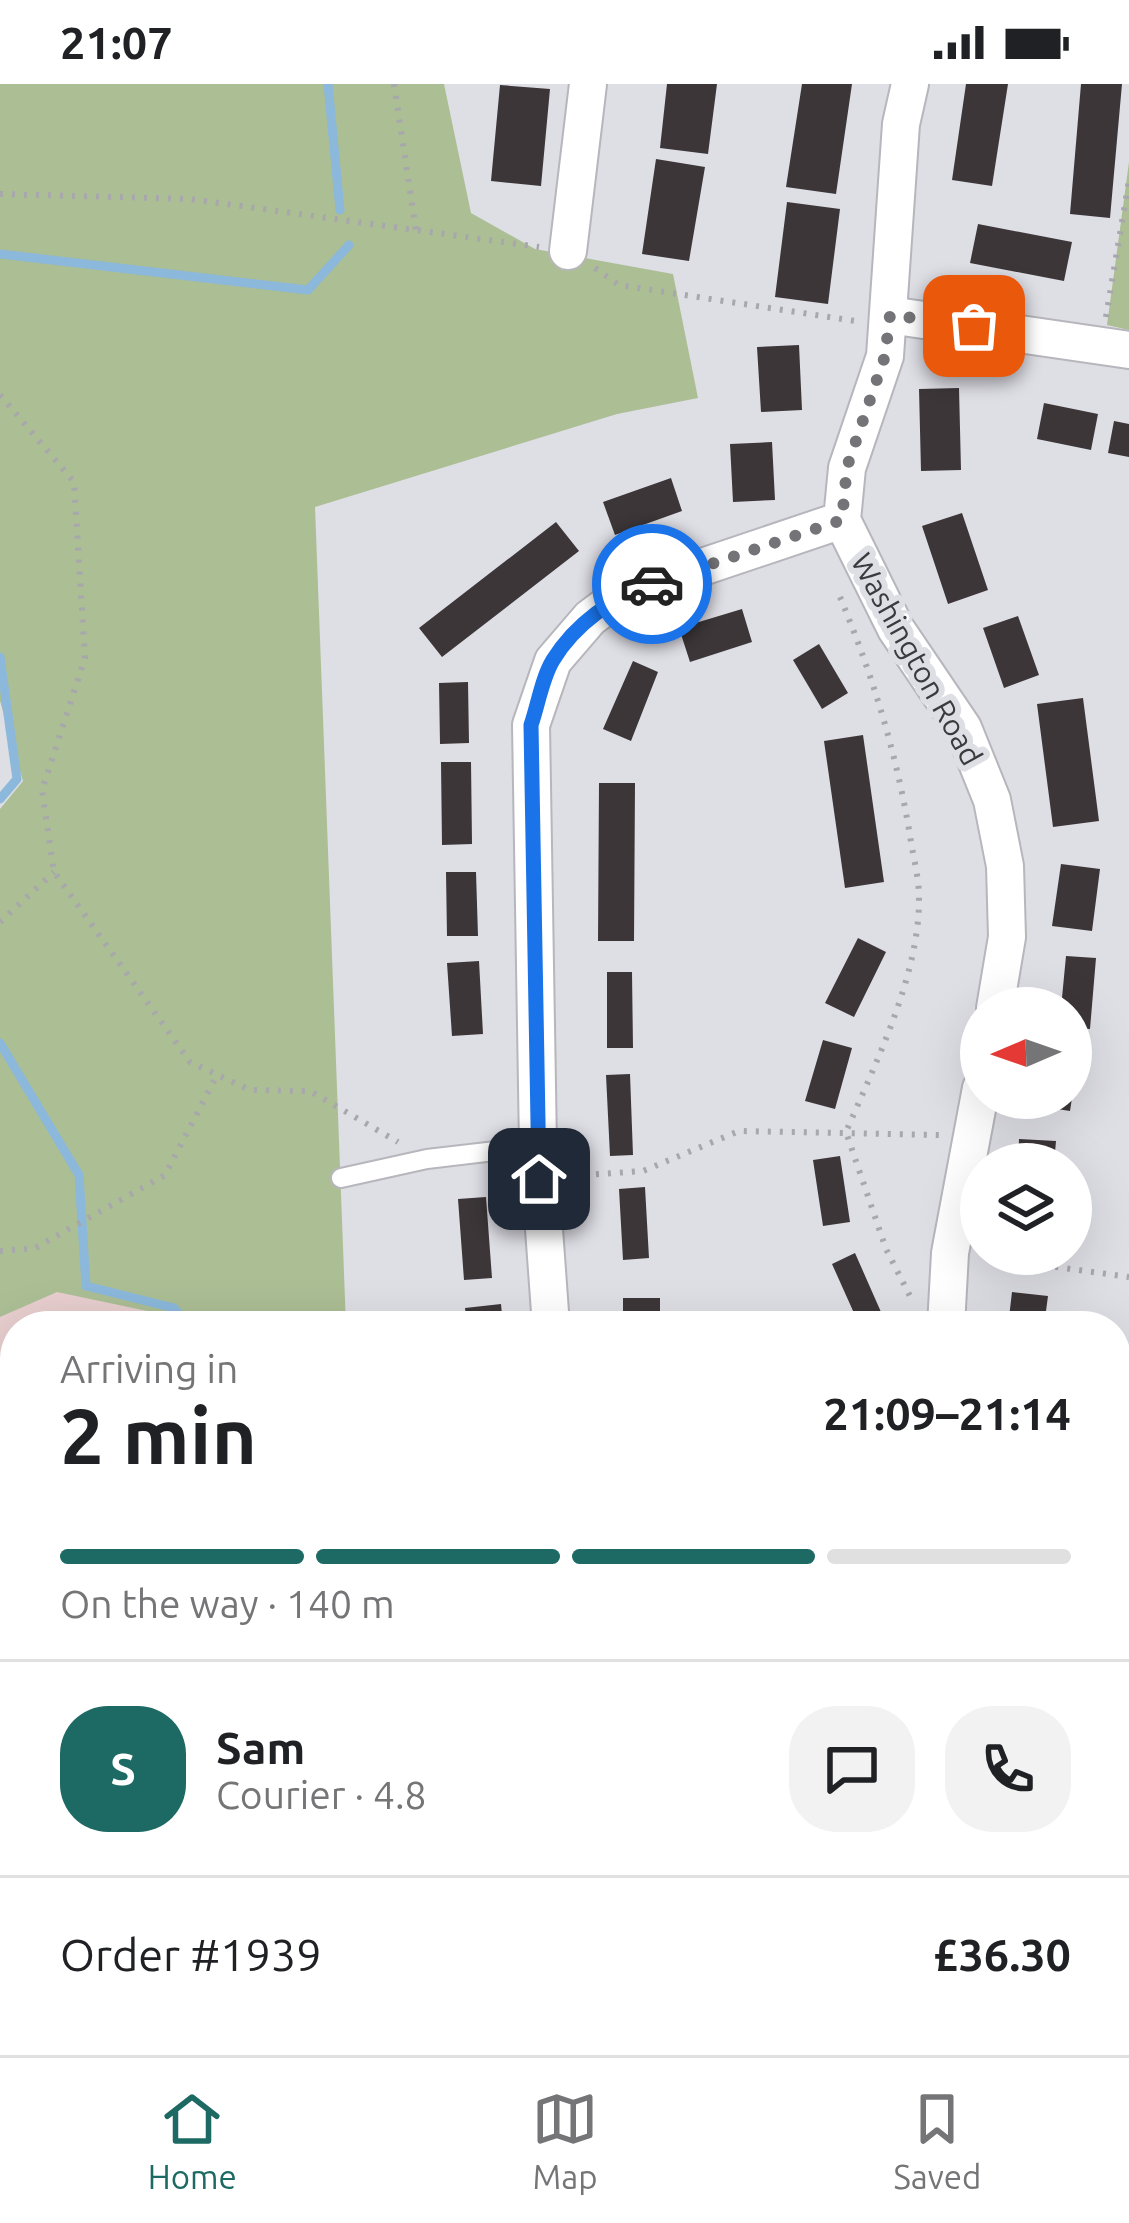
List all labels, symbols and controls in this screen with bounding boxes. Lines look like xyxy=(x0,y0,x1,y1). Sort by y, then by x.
text: 21:07 xyxy=(60,17,173,68)
pin xyxy=(923,275,1025,377)
icon: bag xyxy=(941,293,1007,359)
courier xyxy=(592,524,712,644)
street label: Washington Road xyxy=(845,547,989,771)
icon: car xyxy=(619,551,685,617)
north arrow xyxy=(960,987,1092,1119)
map controls xyxy=(960,987,1092,1275)
pin xyxy=(488,1128,590,1230)
button: layers xyxy=(960,1143,1092,1275)
icon: home xyxy=(506,1146,572,1212)
text: Arriving in xyxy=(60,1347,238,1390)
text: 21:09–21:14 xyxy=(823,1388,1071,1439)
text: 2 min xyxy=(60,1391,257,1479)
text: On the way · 140 m xyxy=(60,1582,395,1625)
button: chat xyxy=(789,1706,915,1832)
button: phone xyxy=(945,1706,1071,1832)
text: Sam xyxy=(216,1722,305,1773)
text: S xyxy=(110,1743,136,1794)
text: Courier · 4.8 xyxy=(216,1773,427,1816)
text: Order #1939 xyxy=(60,1929,322,1980)
text: £36.30 xyxy=(933,1929,1071,1980)
tab: Home xyxy=(148,2086,237,2195)
tab: Map xyxy=(532,2086,598,2195)
tab: Saved xyxy=(893,2086,981,2195)

